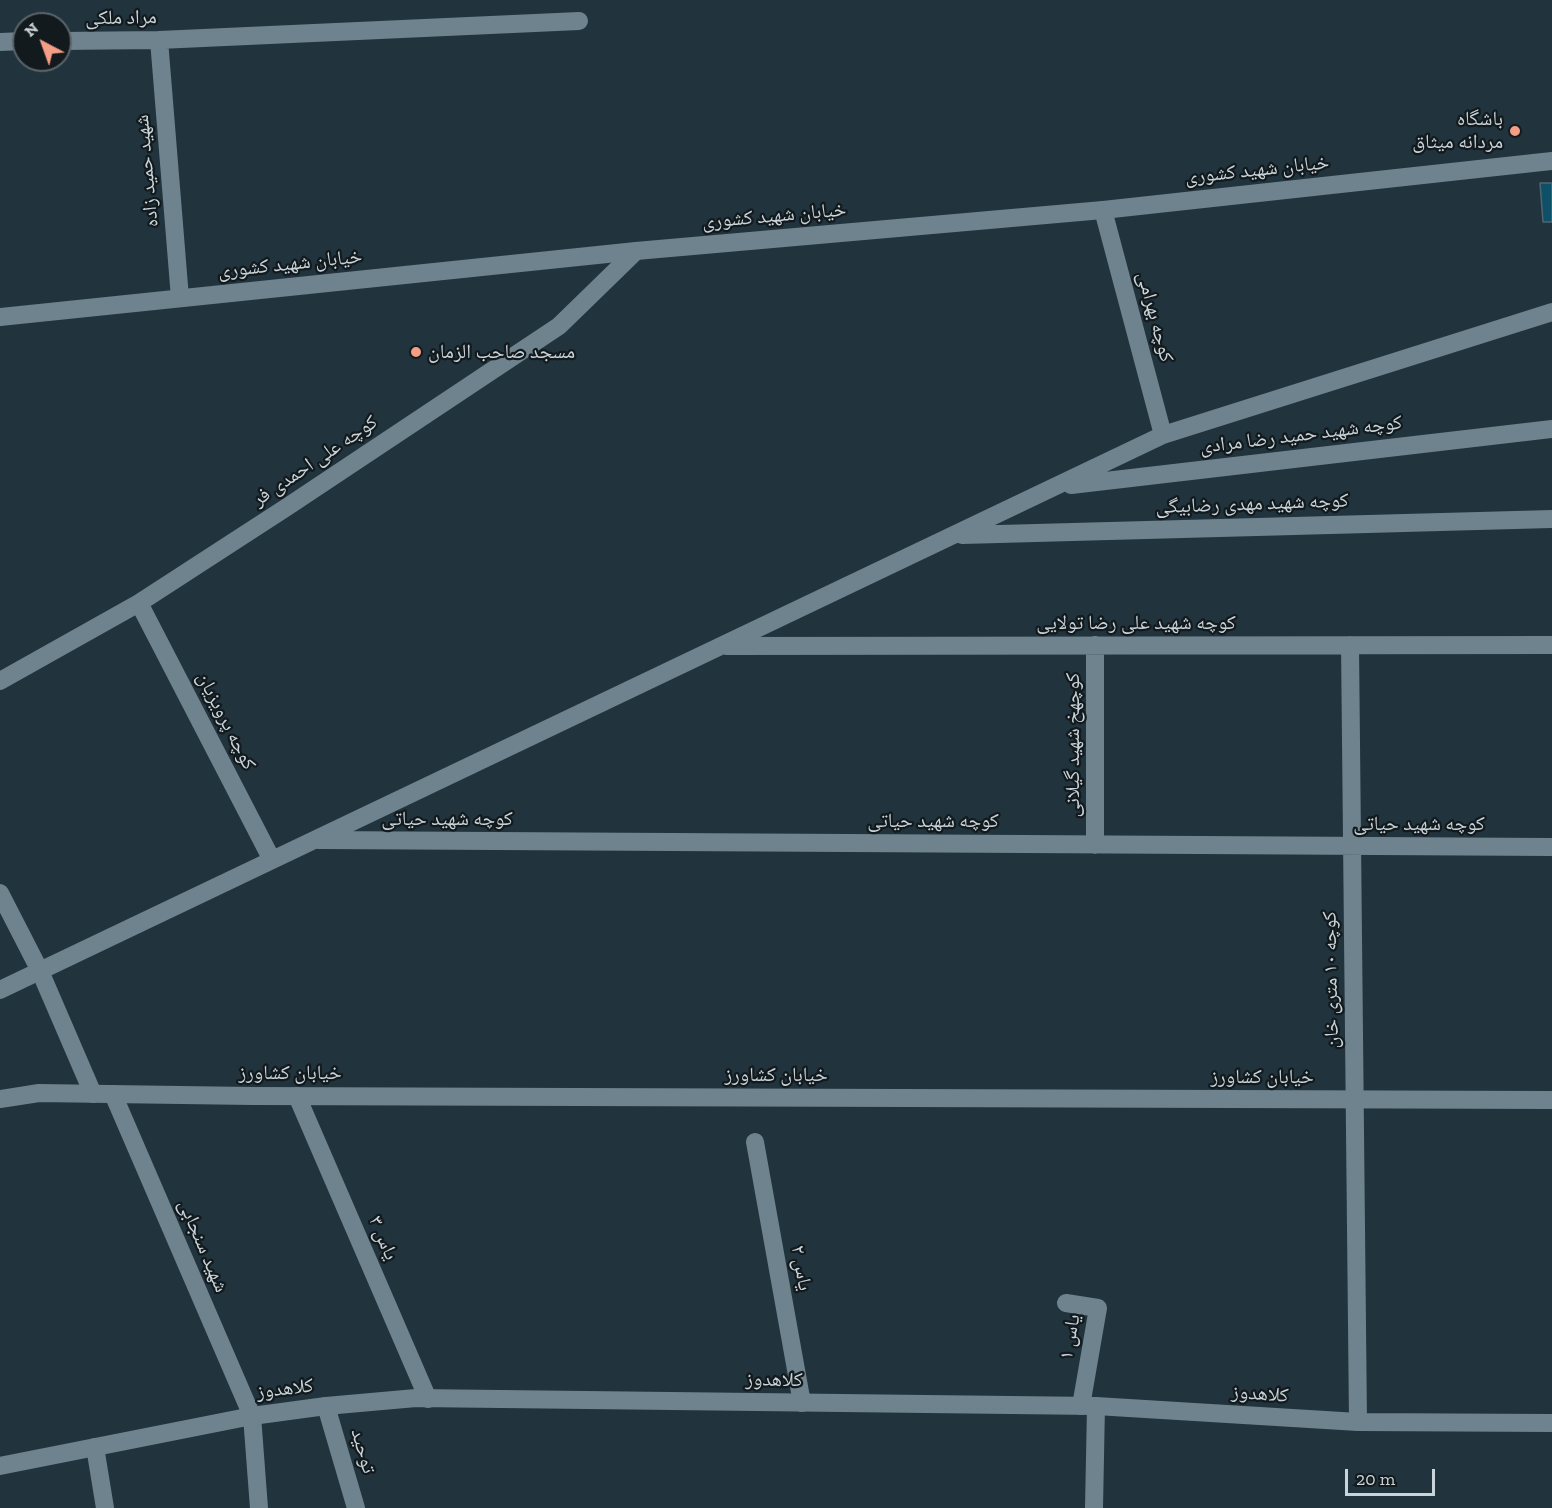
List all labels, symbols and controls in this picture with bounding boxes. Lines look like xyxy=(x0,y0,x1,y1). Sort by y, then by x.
street label: مراد ملکی xyxy=(85,5,157,31)
north arrow xyxy=(12,12,72,72)
text: N xyxy=(20,18,42,41)
place label: باشگاه مردانه میثاق xyxy=(1412,107,1503,154)
street label: شهید حمید زاده xyxy=(130,114,164,228)
marker: باشگاه مردانه میثاق xyxy=(1508,124,1522,138)
street label: خیابان شهید کشوری xyxy=(1184,150,1330,190)
street label: خیابان شهید کشوری xyxy=(701,198,847,234)
street label: خیابان شهید کشوری xyxy=(217,244,363,284)
street label: کوچه بهرامی xyxy=(1131,269,1179,365)
place label: مسجد صاحب الزمان xyxy=(428,340,575,364)
marker: مسجد صاحب الزمان xyxy=(409,345,423,359)
street label: کوچه علی احمدی فر xyxy=(248,410,382,512)
street label: کوچه شهید حمید رضا مرادی xyxy=(1198,411,1404,459)
street label: کوچه شهید مهدی رضابیگی xyxy=(1155,489,1349,519)
street label: کوچه شهید علی رضا تولایی xyxy=(1036,611,1236,635)
street label: کوچه پرویزیان xyxy=(191,668,261,774)
street label: کوچهخ شهید گیلانی xyxy=(1061,673,1085,817)
street label: کوچه شهید حیاتی xyxy=(381,807,513,831)
street label: کوچه شهید حیاتی xyxy=(867,809,999,833)
street label: کوچه شهید حیاتی xyxy=(1353,812,1485,836)
street label: کوچه ۱۰ متری خان xyxy=(1318,911,1344,1049)
street label: خیابان کشاورز xyxy=(238,1061,342,1085)
street label: خیابان کشاورز xyxy=(724,1063,828,1087)
street label: خیابان کشاورز xyxy=(1210,1065,1314,1089)
street label: شهید سنجابی xyxy=(173,1196,233,1296)
street label: یاس ۳ xyxy=(363,1212,403,1264)
street label: یاس ۲ xyxy=(785,1243,817,1293)
street label: یاس ۱ xyxy=(1054,1312,1086,1362)
street label: کلاهدوز xyxy=(745,1368,803,1392)
street label: کلاهدوز xyxy=(255,1374,315,1404)
street label: کلاهدوز xyxy=(1231,1380,1289,1408)
street label: توحید xyxy=(345,1426,381,1476)
scale bar xyxy=(1348,1457,1438,1495)
text: 20 m xyxy=(1356,1468,1395,1490)

